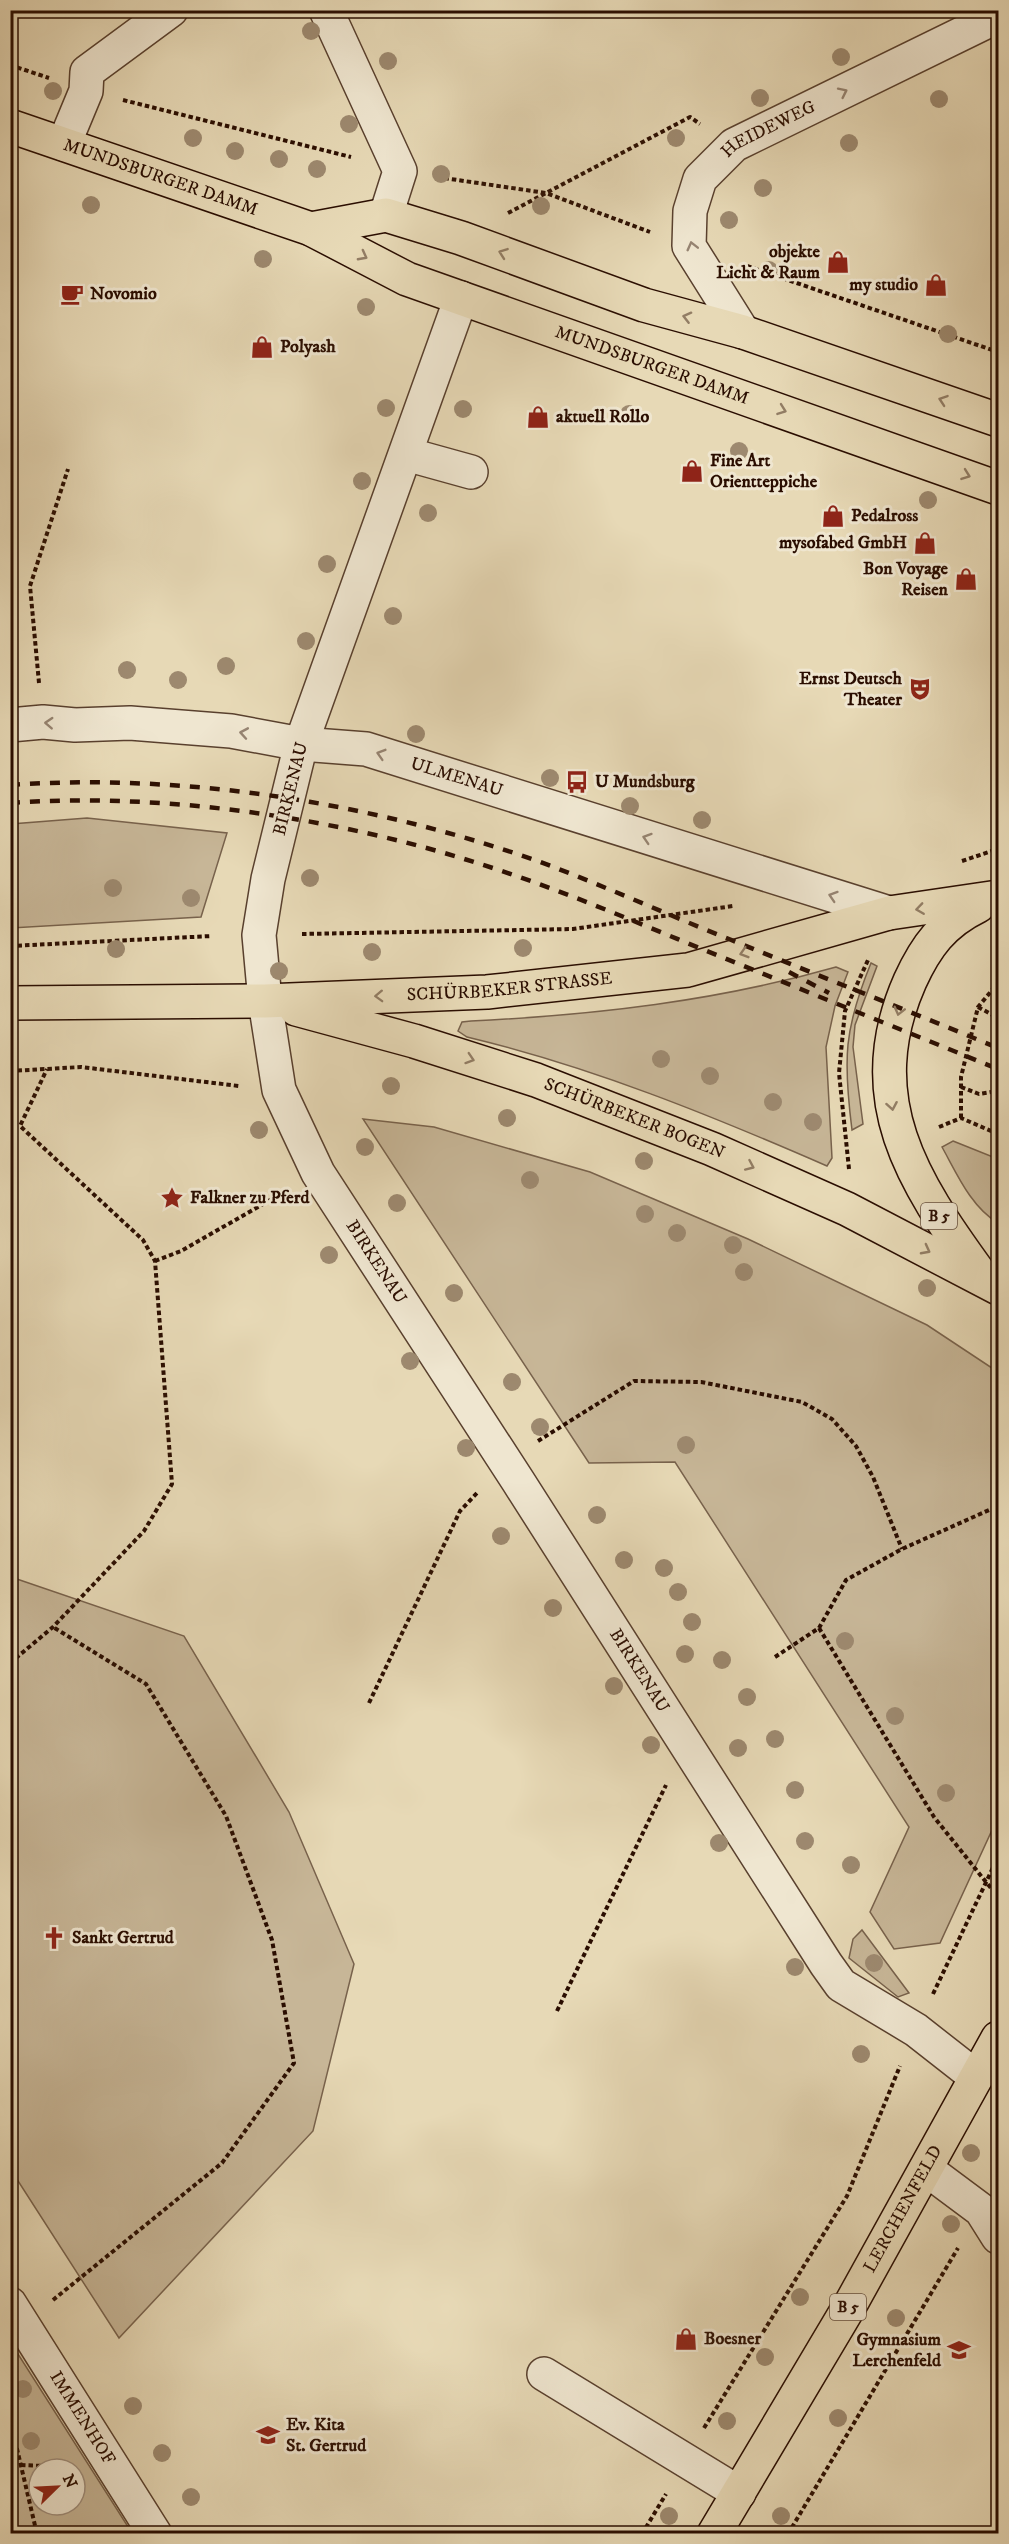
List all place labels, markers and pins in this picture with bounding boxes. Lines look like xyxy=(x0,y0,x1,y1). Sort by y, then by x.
place label: objekte Licht & Raum xyxy=(716,241,821,284)
shop icon: objekte Licht & Raum xyxy=(825,249,851,275)
shop icon: my studio xyxy=(923,272,949,298)
place label: my studio xyxy=(849,274,918,296)
cafe icon: Novomio xyxy=(59,281,85,307)
place label: Novomio xyxy=(90,283,157,305)
shop icon: Polyash xyxy=(249,334,275,360)
place label: Polyash xyxy=(280,336,336,358)
shop icon: aktuell Rollo xyxy=(525,404,551,430)
place label: aktuell Rollo xyxy=(556,406,649,428)
place label: Fine Art Orientteppiche xyxy=(710,450,818,493)
shop icon: Fine Art Orientteppiche xyxy=(679,458,705,484)
shop icon: Pedalross xyxy=(820,503,846,529)
place label: Pedalross xyxy=(851,505,918,527)
shop icon: mysofabed GmbH xyxy=(912,530,938,556)
place label: mysofabed GmbH xyxy=(779,532,907,554)
place label: Bon Voyage Reisen xyxy=(863,558,949,601)
shop icon: Bon Voyage Reisen xyxy=(953,566,979,592)
place label: Ernst Deutsch Theater xyxy=(799,668,903,711)
theatre icon: Ernst Deutsch Theater xyxy=(907,676,933,702)
bus stop icon: U Mundsburg xyxy=(564,769,590,795)
place label: U Mundsburg xyxy=(595,771,696,793)
place icon: Falkner zu Pferd xyxy=(159,1185,185,1211)
place label: Falkner zu Pferd xyxy=(190,1187,310,1209)
church icon: Sankt Gertrud xyxy=(41,1925,67,1951)
place label: Sankt Gertrud xyxy=(72,1927,175,1949)
shop icon: Boesner xyxy=(673,2326,699,2352)
place label: Boesner xyxy=(704,2328,761,2350)
place label: Gymnasium Lerchenfeld xyxy=(852,2329,942,2372)
school or university icon: Gymnasium Lerchenfeld xyxy=(946,2337,972,2363)
place label: Ev. Kita St. Gertrud xyxy=(286,2414,367,2457)
school or university icon: Ev. Kita St. Gertrud xyxy=(255,2422,281,2448)

